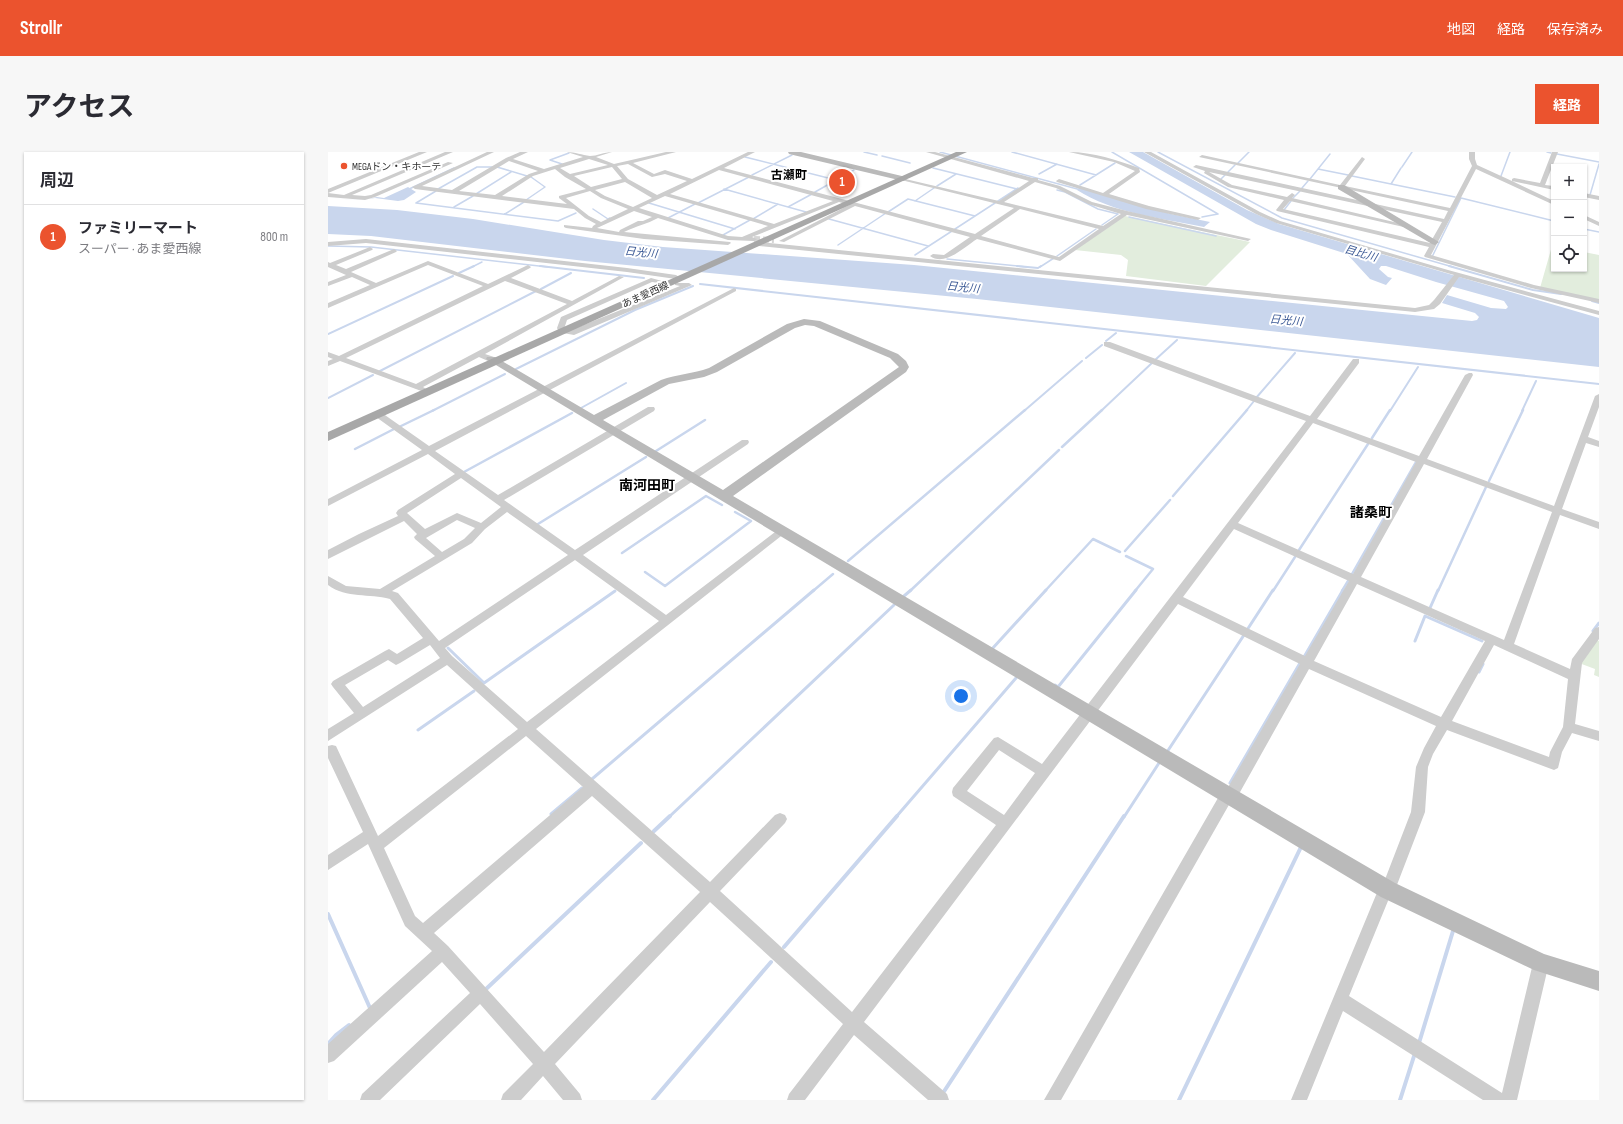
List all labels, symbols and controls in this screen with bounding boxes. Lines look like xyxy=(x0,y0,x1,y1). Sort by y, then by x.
text: Strollr xyxy=(20,17,62,40)
text: 地図 xyxy=(1447,21,1475,38)
text: 経路 xyxy=(1497,21,1525,38)
text: 保存済み xyxy=(1547,21,1603,38)
button: 経路 xyxy=(1535,84,1599,124)
text: アクセス xyxy=(24,91,135,124)
marker: MEGAドン・キホーテ xyxy=(339,161,349,171)
place label: MEGAドン・キホーテ xyxy=(352,161,441,173)
map controls xyxy=(1551,164,1587,272)
button: + xyxy=(1551,164,1587,200)
pin: 1 xyxy=(829,167,855,197)
district label: 古瀬町 xyxy=(771,168,807,183)
text: 周辺 xyxy=(40,171,74,191)
button: − xyxy=(1551,200,1587,236)
text: ファミリーマート xyxy=(78,219,198,238)
text: 1 xyxy=(50,229,56,245)
text: 800 m xyxy=(260,229,288,245)
button: locate xyxy=(1551,236,1587,272)
text: スーパー · あま愛西線 xyxy=(78,241,202,257)
water label: 目比川 xyxy=(1343,243,1379,265)
water label: 日光川 xyxy=(624,244,659,261)
street label: あま愛西線 xyxy=(620,279,671,311)
water label: 日光川 xyxy=(946,279,981,296)
water label: 日光川 xyxy=(1269,313,1304,328)
district label: 南河田町 xyxy=(619,477,675,494)
district label: 諸桑町 xyxy=(1350,504,1392,521)
your location xyxy=(951,686,971,706)

